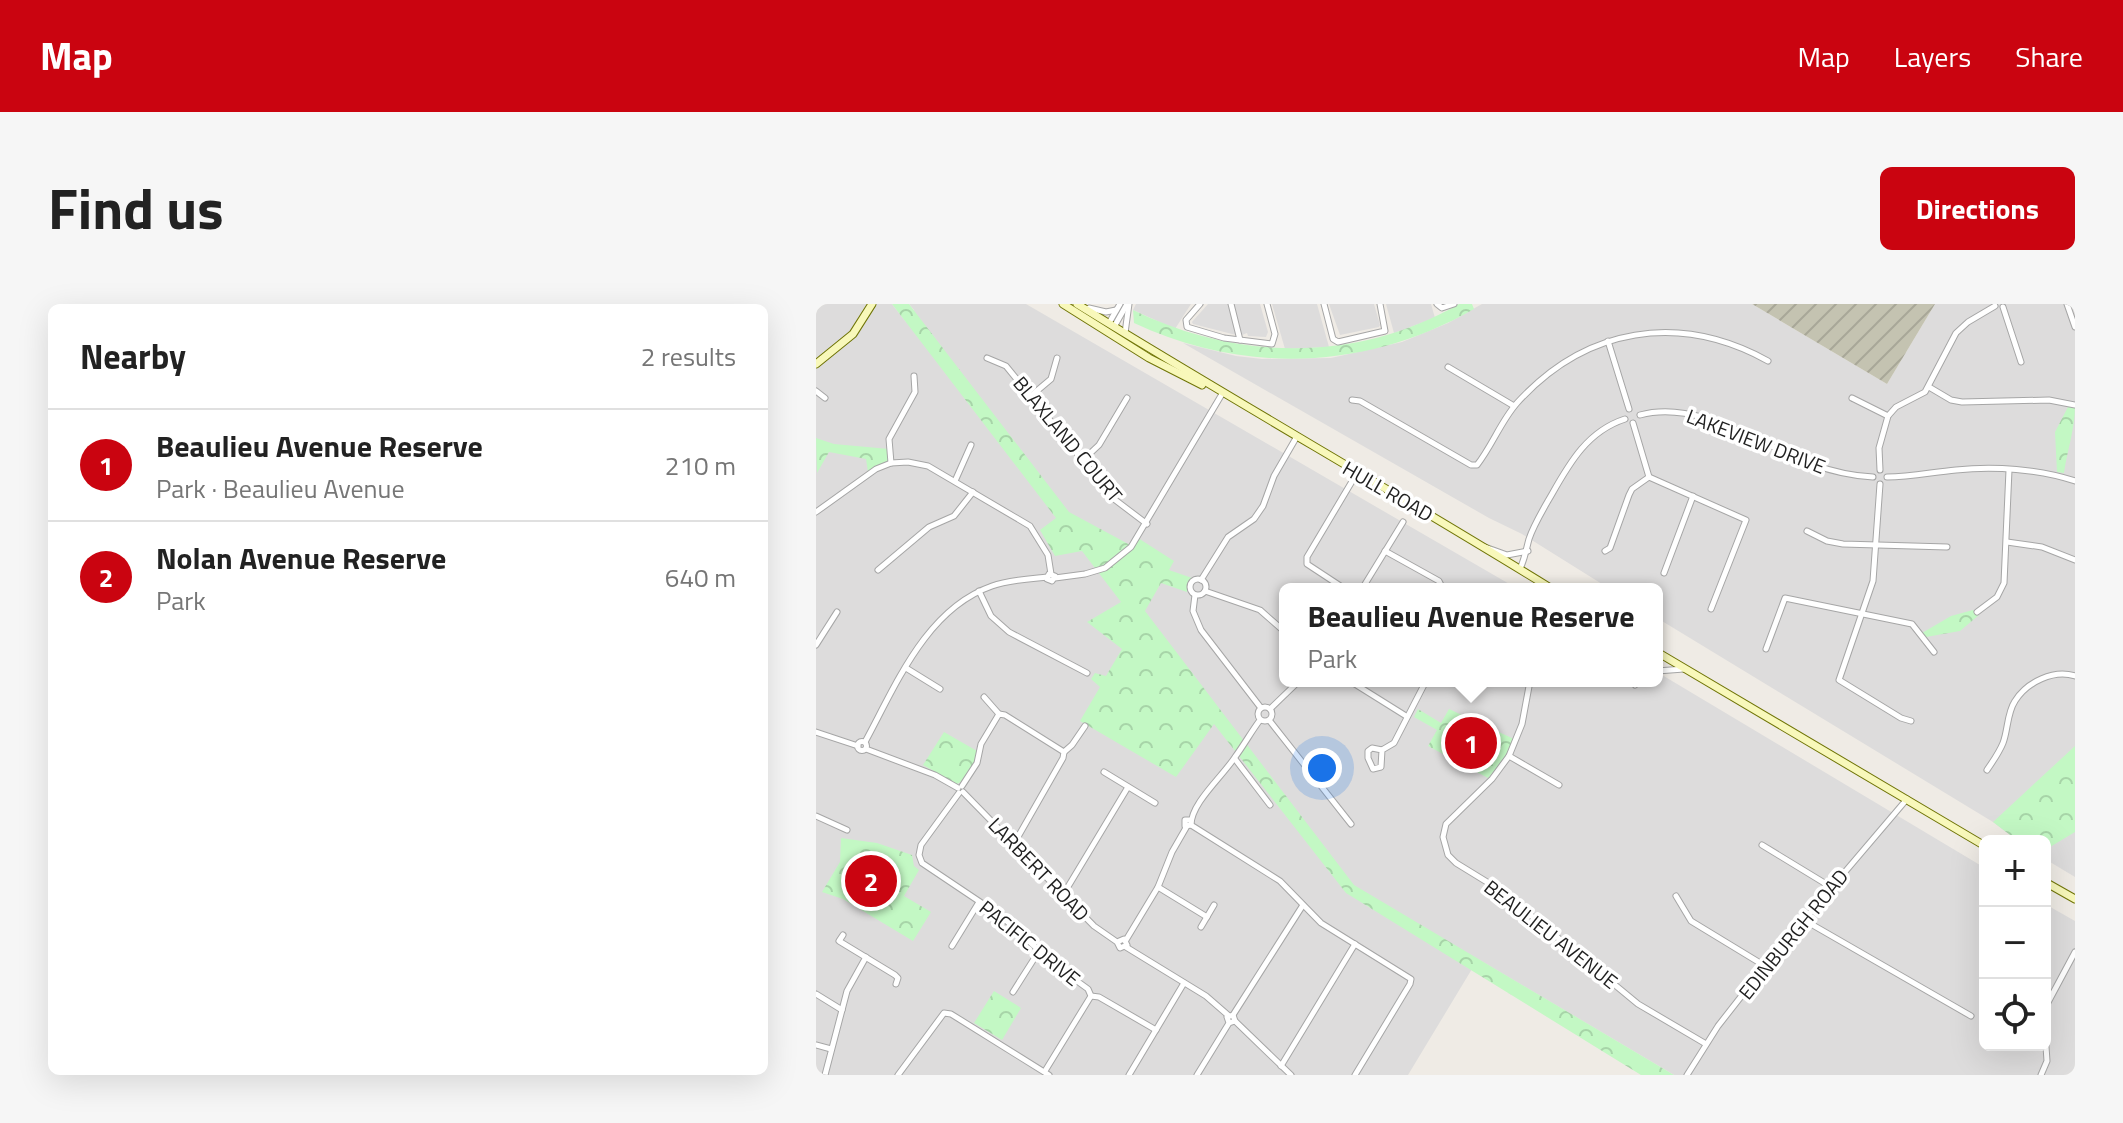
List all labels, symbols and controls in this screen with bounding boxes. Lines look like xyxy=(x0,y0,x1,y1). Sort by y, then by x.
text: Map xyxy=(40,27,113,85)
text: Map xyxy=(1797,35,1850,78)
text: Layers xyxy=(1894,35,1971,78)
text: Share xyxy=(2015,35,2083,78)
text: Find us xyxy=(48,166,224,251)
button: Directions xyxy=(1880,167,2075,250)
text: Nearby xyxy=(80,330,186,382)
text: 2 results xyxy=(641,337,736,376)
street label: BLAXLAND COURT xyxy=(1006,369,1131,509)
street label: LAKEVIEW DRIVE xyxy=(1682,400,1830,482)
text: Beaulieu Avenue Reserve xyxy=(156,423,483,469)
text: 1 xyxy=(99,446,113,485)
text: 210 m xyxy=(665,446,736,485)
street label: HULL ROAD xyxy=(1337,453,1439,529)
text: Park · Beaulieu Avenue xyxy=(156,469,405,508)
text: Nolan Avenue Reserve xyxy=(156,535,446,581)
text: 2 xyxy=(99,558,113,597)
text: 640 m xyxy=(665,558,736,597)
text: Park xyxy=(156,581,206,620)
popup xyxy=(1279,583,1663,687)
text: Beaulieu Avenue Reserve xyxy=(1308,593,1634,639)
text: Park xyxy=(1308,639,1357,678)
pin: 1 xyxy=(1445,713,1497,773)
your location xyxy=(1302,748,1342,788)
street label: LARBERT ROAD xyxy=(981,810,1097,928)
map controls xyxy=(1979,835,2051,1051)
button: + xyxy=(1979,835,2051,907)
pin: 2 xyxy=(845,851,897,911)
street label: EDINBURGH ROAD xyxy=(1731,862,1855,1006)
street label: BEAULIEU AVENUE xyxy=(1477,872,1625,996)
street label: PACIFIC DRIVE xyxy=(973,892,1087,994)
button: − xyxy=(1979,907,2051,979)
button: locate xyxy=(1979,979,2051,1051)

